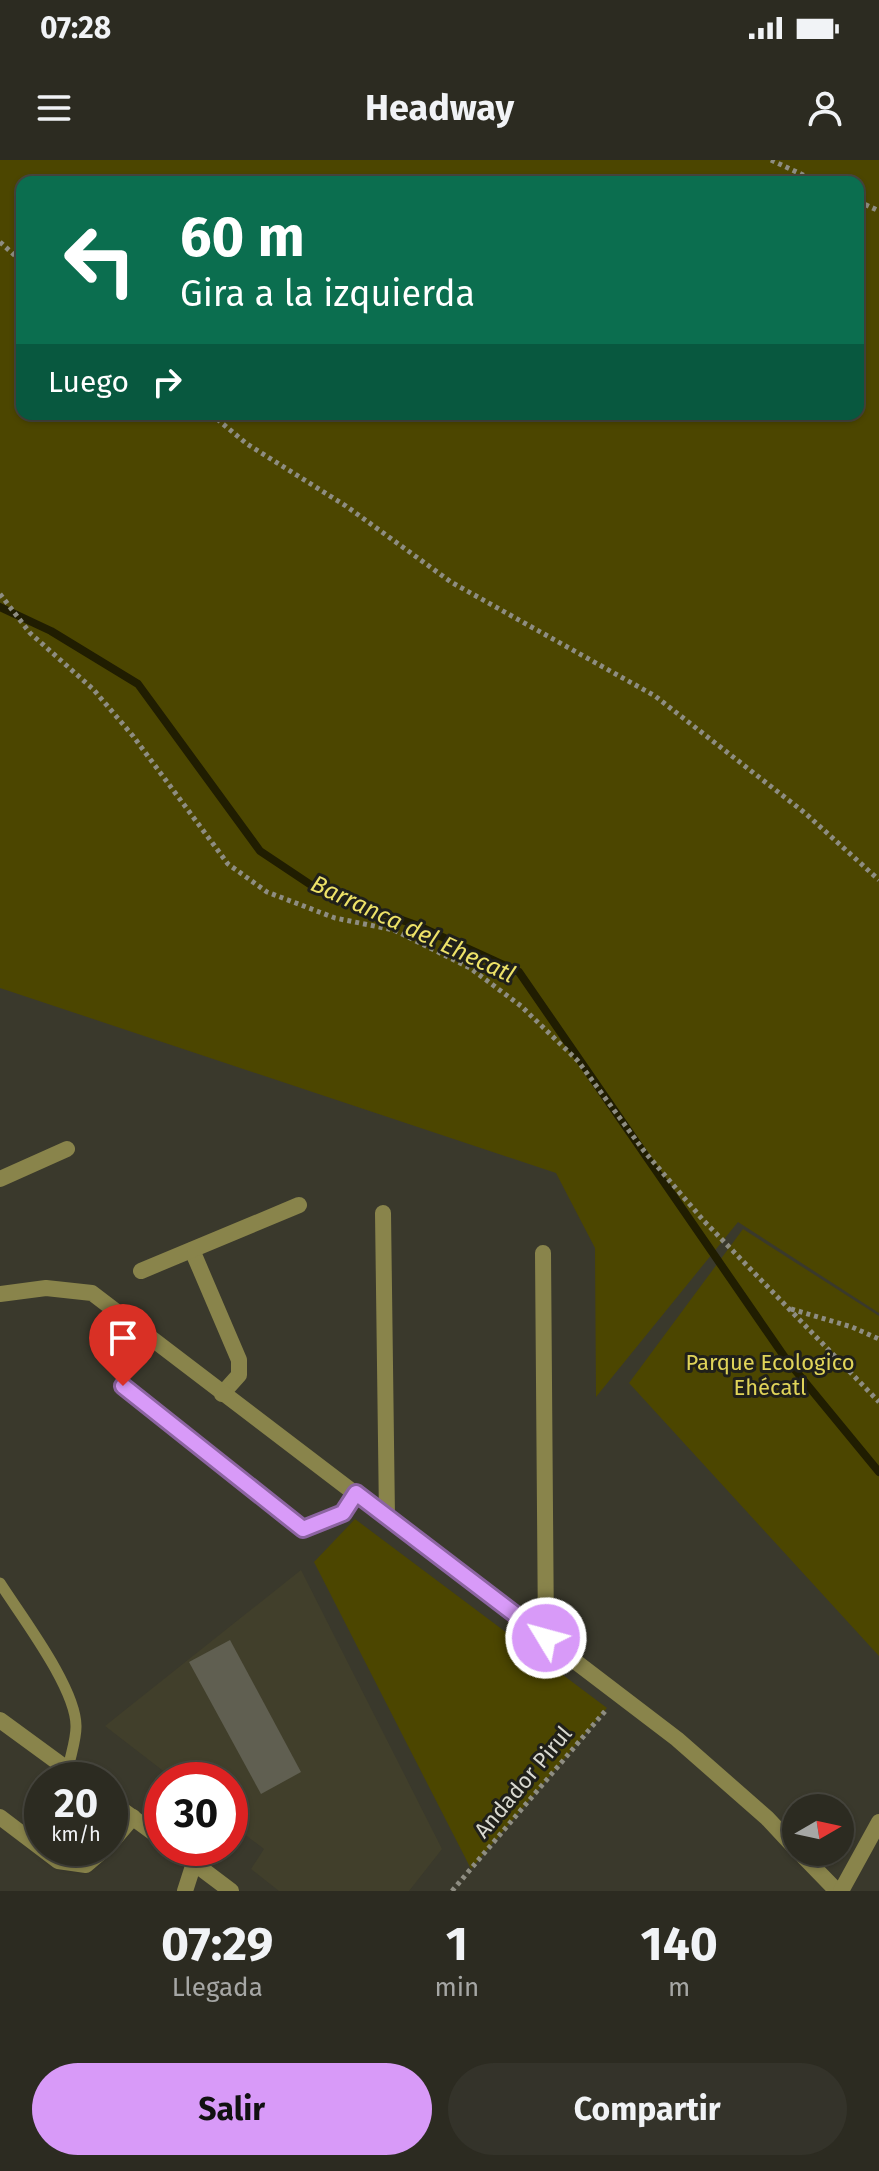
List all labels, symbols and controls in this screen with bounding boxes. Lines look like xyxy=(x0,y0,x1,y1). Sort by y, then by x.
text: 07:28 xyxy=(40,10,111,46)
icon: menu xyxy=(32,86,76,130)
text: Headway xyxy=(365,86,514,130)
icon: person xyxy=(803,86,847,130)
text: 60 m xyxy=(180,204,305,271)
icon: left xyxy=(48,208,152,312)
text: Gira a la izquierda xyxy=(180,272,475,316)
icon: right xyxy=(145,360,189,404)
text: Luego xyxy=(48,364,129,400)
water label: Barranca del Ehecatl xyxy=(306,869,520,989)
pin xyxy=(89,1304,157,1386)
icon: arrive xyxy=(101,1316,145,1360)
park label: Parque Ecologico Ehécatl xyxy=(685,1349,855,1401)
position arrow xyxy=(504,1596,588,1680)
street label: Andador Pirul xyxy=(468,1721,578,1843)
speed limit sign: 30 xyxy=(144,1762,248,1866)
text: 20 xyxy=(54,1780,98,1828)
north arrow xyxy=(782,1794,854,1866)
map controls xyxy=(782,1794,854,1866)
text: km/h xyxy=(51,1822,101,1846)
text: 07:29 xyxy=(161,1915,273,1973)
text: 1 xyxy=(446,1915,468,1973)
text: 140 xyxy=(640,1915,718,1973)
text: Llegada xyxy=(172,1972,263,2003)
text: min xyxy=(434,1972,479,2003)
text: m xyxy=(668,1972,690,2003)
button: Salir xyxy=(32,2063,432,2155)
button: Compartir xyxy=(448,2063,847,2155)

